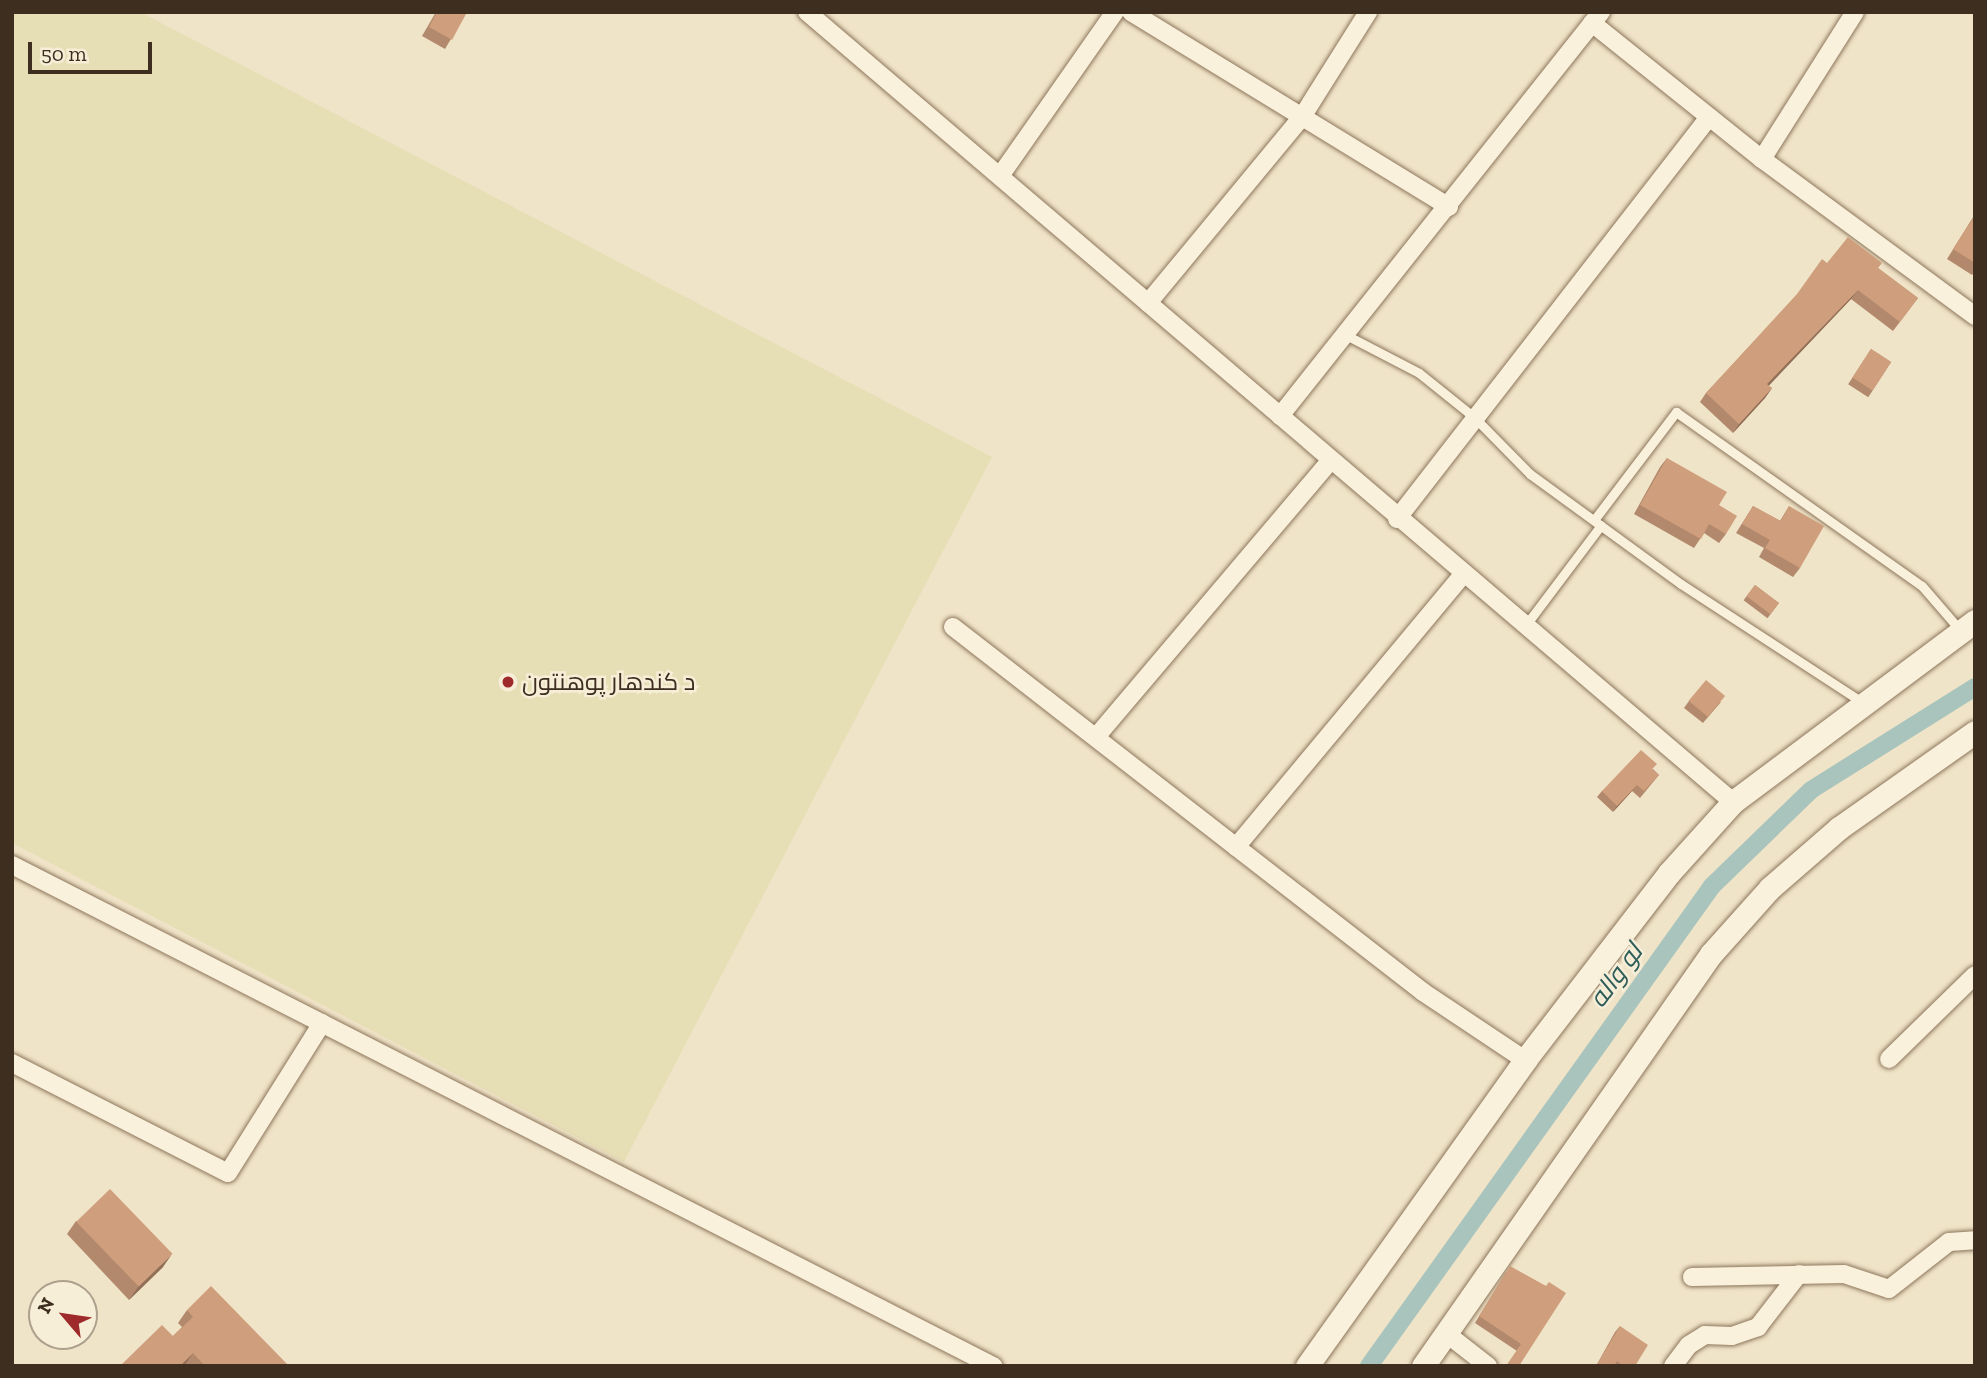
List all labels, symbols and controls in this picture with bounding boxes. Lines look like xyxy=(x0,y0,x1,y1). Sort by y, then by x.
scale bar xyxy=(32,28,156,72)
text: 50 m xyxy=(41,41,87,66)
place label: د کندهار پوهنتون xyxy=(522,668,695,696)
marker: د کندهار پوهنتون xyxy=(500,674,516,690)
water label: لو واله xyxy=(1582,938,1650,1014)
north arrow xyxy=(28,1280,98,1350)
text: N xyxy=(32,1294,60,1317)

